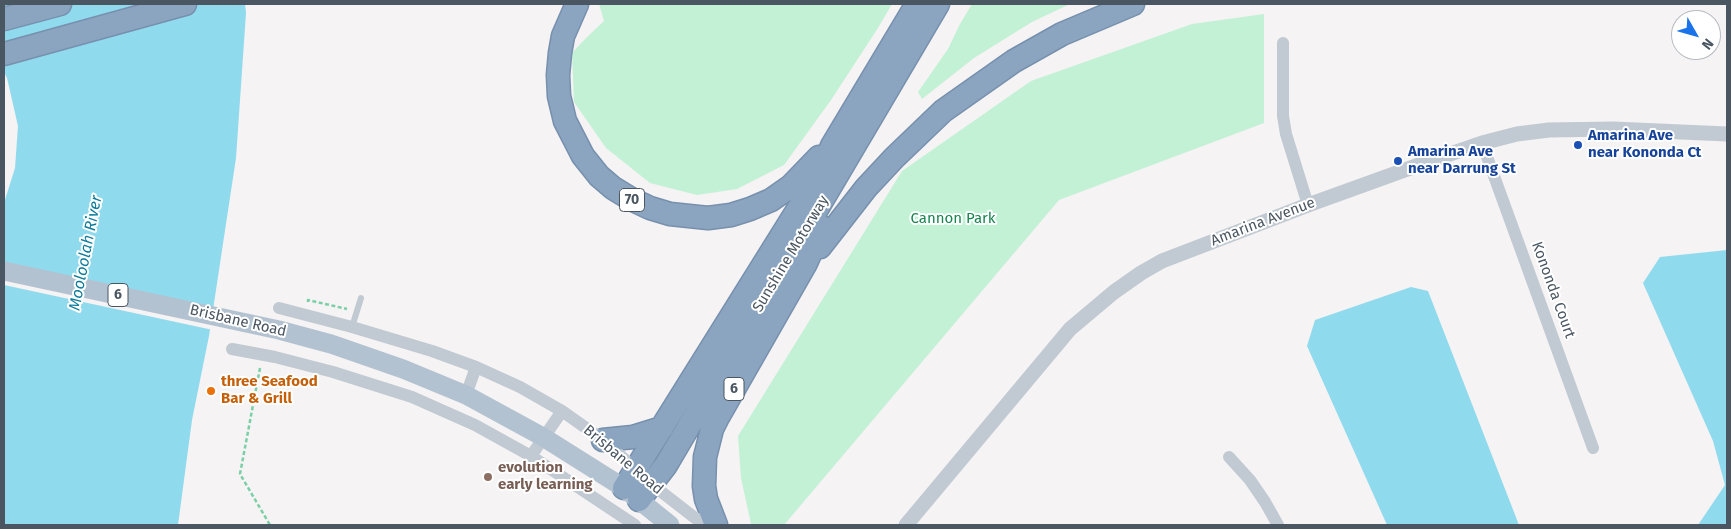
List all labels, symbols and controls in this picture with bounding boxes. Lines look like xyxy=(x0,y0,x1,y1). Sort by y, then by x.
north arrow xyxy=(1671,10,1721,60)
text: N xyxy=(1698,35,1717,53)
place label: Amarina Ave near Kononda Ct xyxy=(1588,127,1701,162)
marker: Amarina Ave near Kononda Ct xyxy=(1572,139,1584,151)
place label: Amarina Ave near Darrung St xyxy=(1408,143,1516,178)
marker: Amarina Ave near Darrung St xyxy=(1392,155,1404,167)
road number: 70 xyxy=(620,188,644,212)
street label: Sunshine Motorway xyxy=(749,192,833,316)
water label: Mooloolah River xyxy=(65,194,107,312)
street label: Amarina Avenue xyxy=(1208,194,1318,250)
park label: Cannon Park xyxy=(910,210,996,228)
street label: Kononda Court xyxy=(1527,239,1579,341)
road number: 6 xyxy=(108,284,128,306)
street label: Brisbane Road xyxy=(188,301,288,341)
place label: three Seafood Bar & Grill xyxy=(221,373,318,408)
road number: 6 xyxy=(724,378,744,400)
marker: three Seafood Bar & Grill xyxy=(205,385,217,397)
street label: Brisbane Road xyxy=(579,421,667,499)
place label: evolution early learning xyxy=(498,459,593,494)
marker: evolution early learning xyxy=(482,471,494,483)

